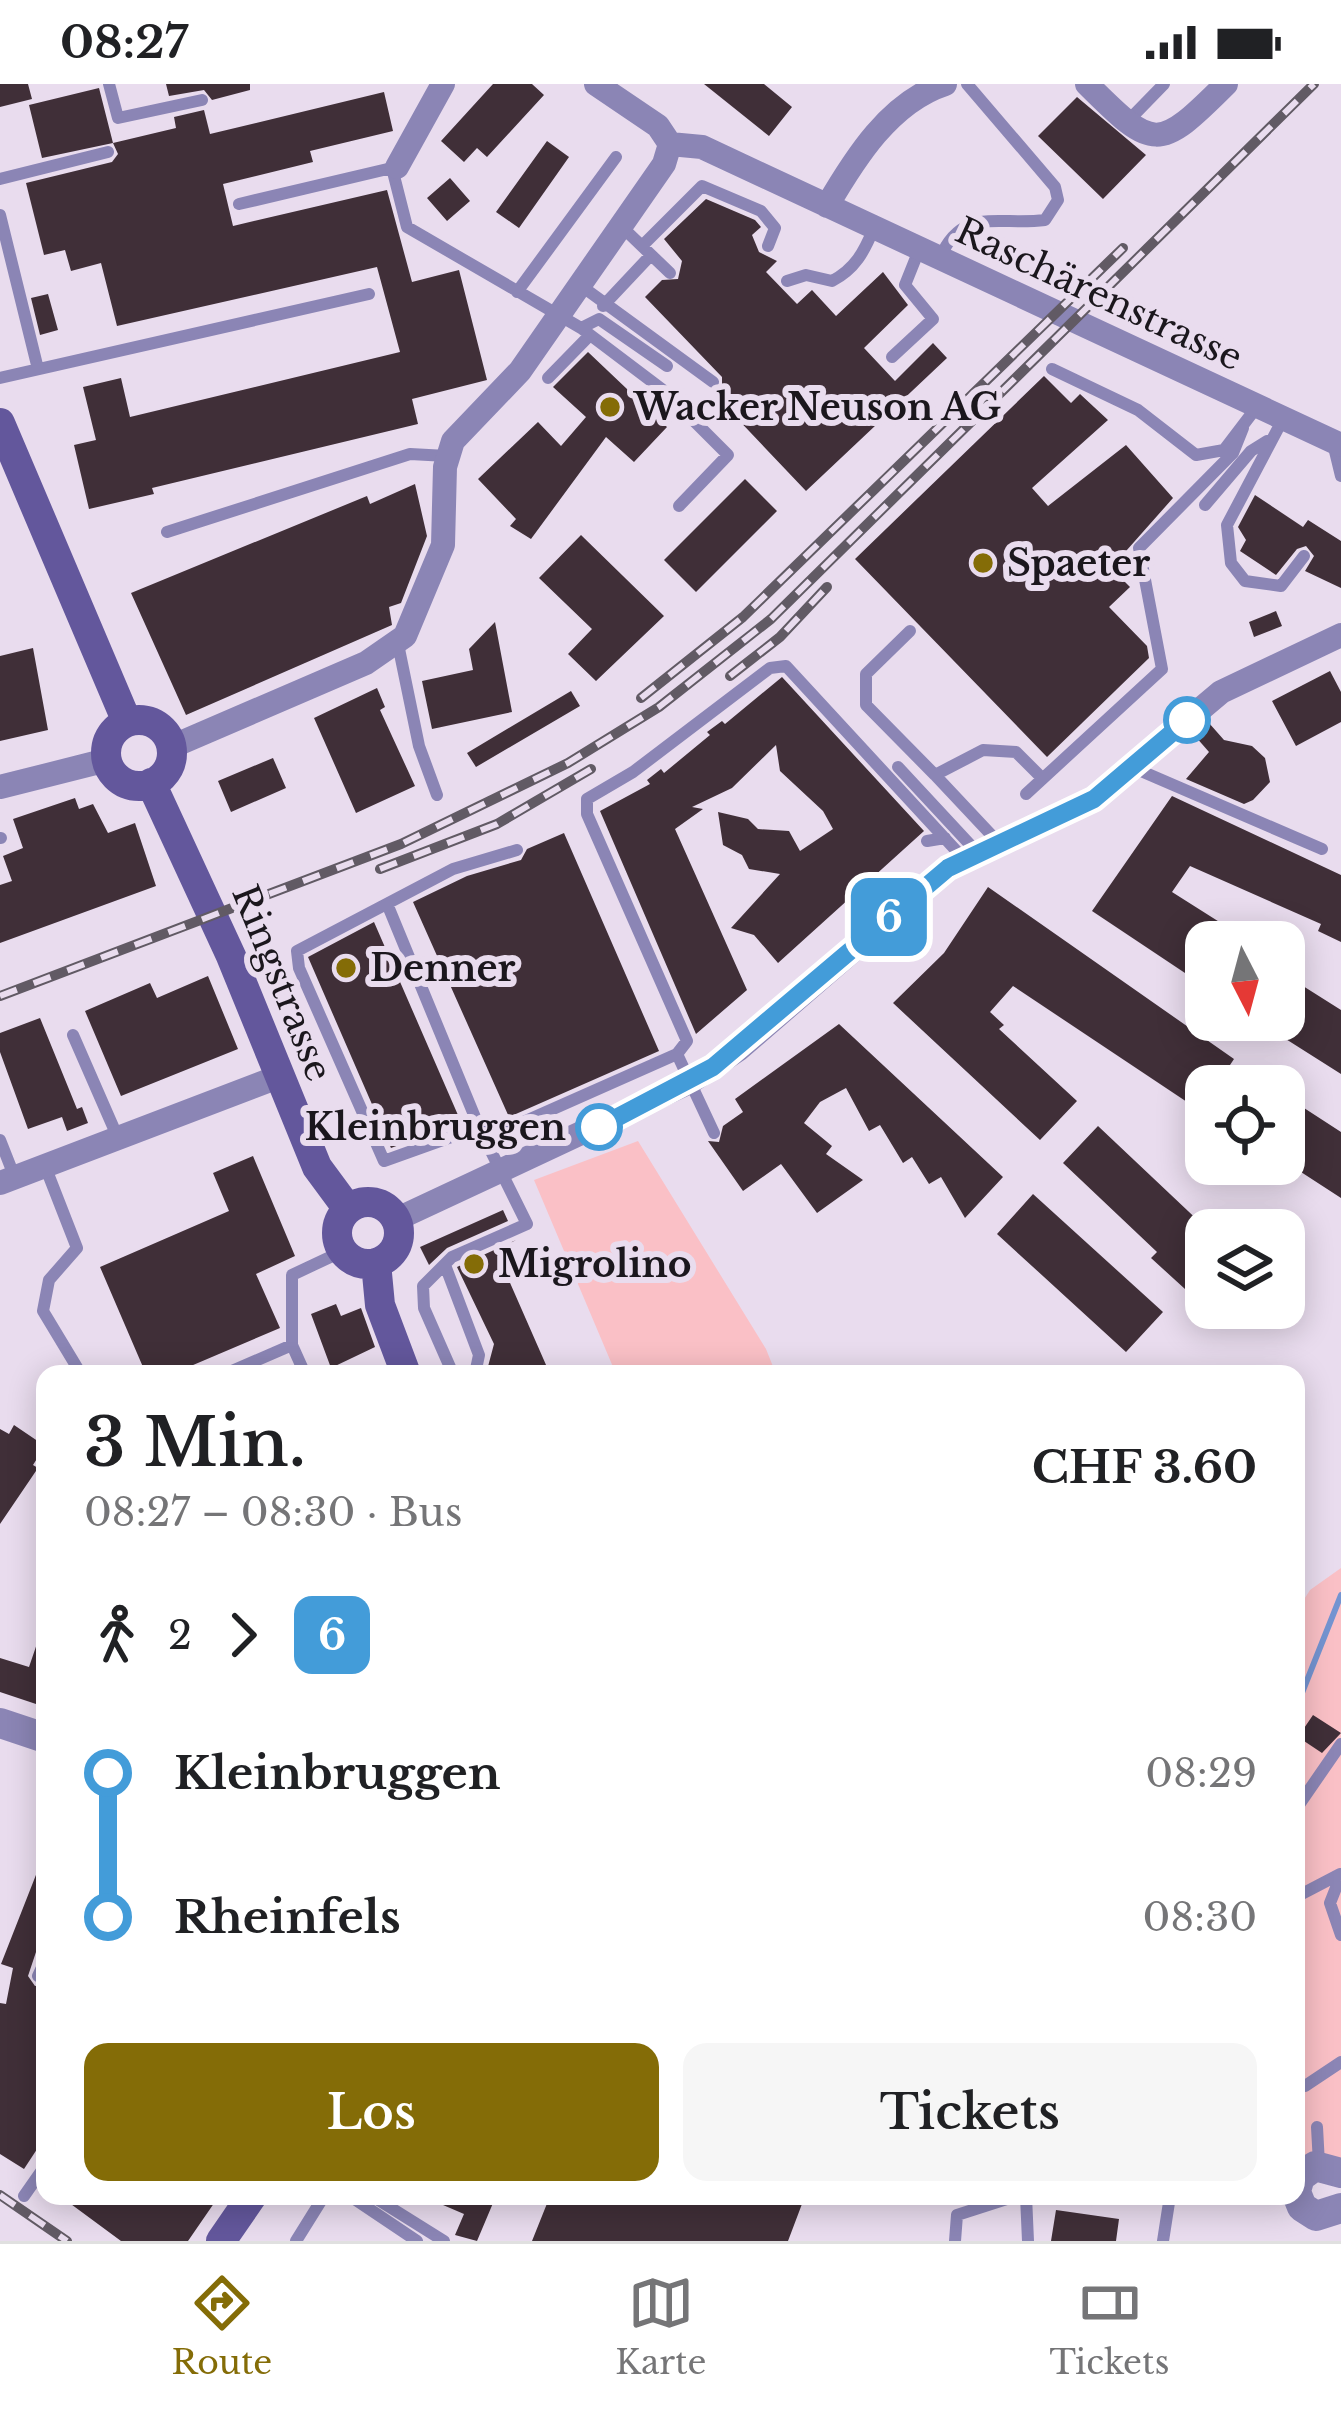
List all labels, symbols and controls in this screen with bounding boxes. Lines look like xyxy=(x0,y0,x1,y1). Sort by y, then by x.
text: 08:27 xyxy=(60,14,188,70)
street label: Raschärenstrasse xyxy=(948,208,1250,380)
place label: Wacker Neuson AG xyxy=(632,385,1001,430)
marker: Wacker Neuson AG xyxy=(597,394,623,420)
place label: Spaeter xyxy=(1007,541,1150,586)
marker: Spaeter xyxy=(970,550,996,576)
unlabelled marker xyxy=(1165,698,1209,742)
street label: Ringstrasse xyxy=(222,878,342,1088)
line badge: 6 xyxy=(850,878,928,956)
text: 6 xyxy=(875,891,903,943)
north arrow xyxy=(1185,921,1305,1041)
map controls xyxy=(1185,921,1305,1329)
place label: Denner xyxy=(370,946,516,991)
marker: Denner xyxy=(333,955,359,981)
button: locate xyxy=(1185,1065,1305,1185)
place label: Kleinbruggen xyxy=(305,1105,566,1150)
marker: Kleinbruggen xyxy=(577,1105,621,1149)
button: layers xyxy=(1185,1209,1305,1329)
place label: Migrolino xyxy=(498,1242,691,1287)
marker: Migrolino xyxy=(461,1251,487,1277)
text: 3 Min. xyxy=(84,1402,306,1484)
text: CHF 3.60 xyxy=(1032,1439,1257,1495)
text: 08:27 – 08:30 · Bus xyxy=(84,1488,462,1537)
icon: walk xyxy=(84,1602,150,1668)
icon: forward xyxy=(210,1602,276,1668)
text: 6 xyxy=(318,1609,346,1661)
text: 2 xyxy=(168,1611,192,1660)
text: Kleinbruggen xyxy=(174,1745,501,1801)
text: 08:29 xyxy=(1145,1749,1257,1798)
text: Rheinfels xyxy=(174,1889,401,1945)
text: 08:30 xyxy=(1143,1893,1257,1942)
button: Los xyxy=(84,2043,659,2181)
button: Tickets xyxy=(683,2043,1257,2181)
tab: Route xyxy=(172,2270,272,2383)
tab: Karte xyxy=(615,2270,706,2383)
tab: Tickets xyxy=(1050,2270,1169,2383)

